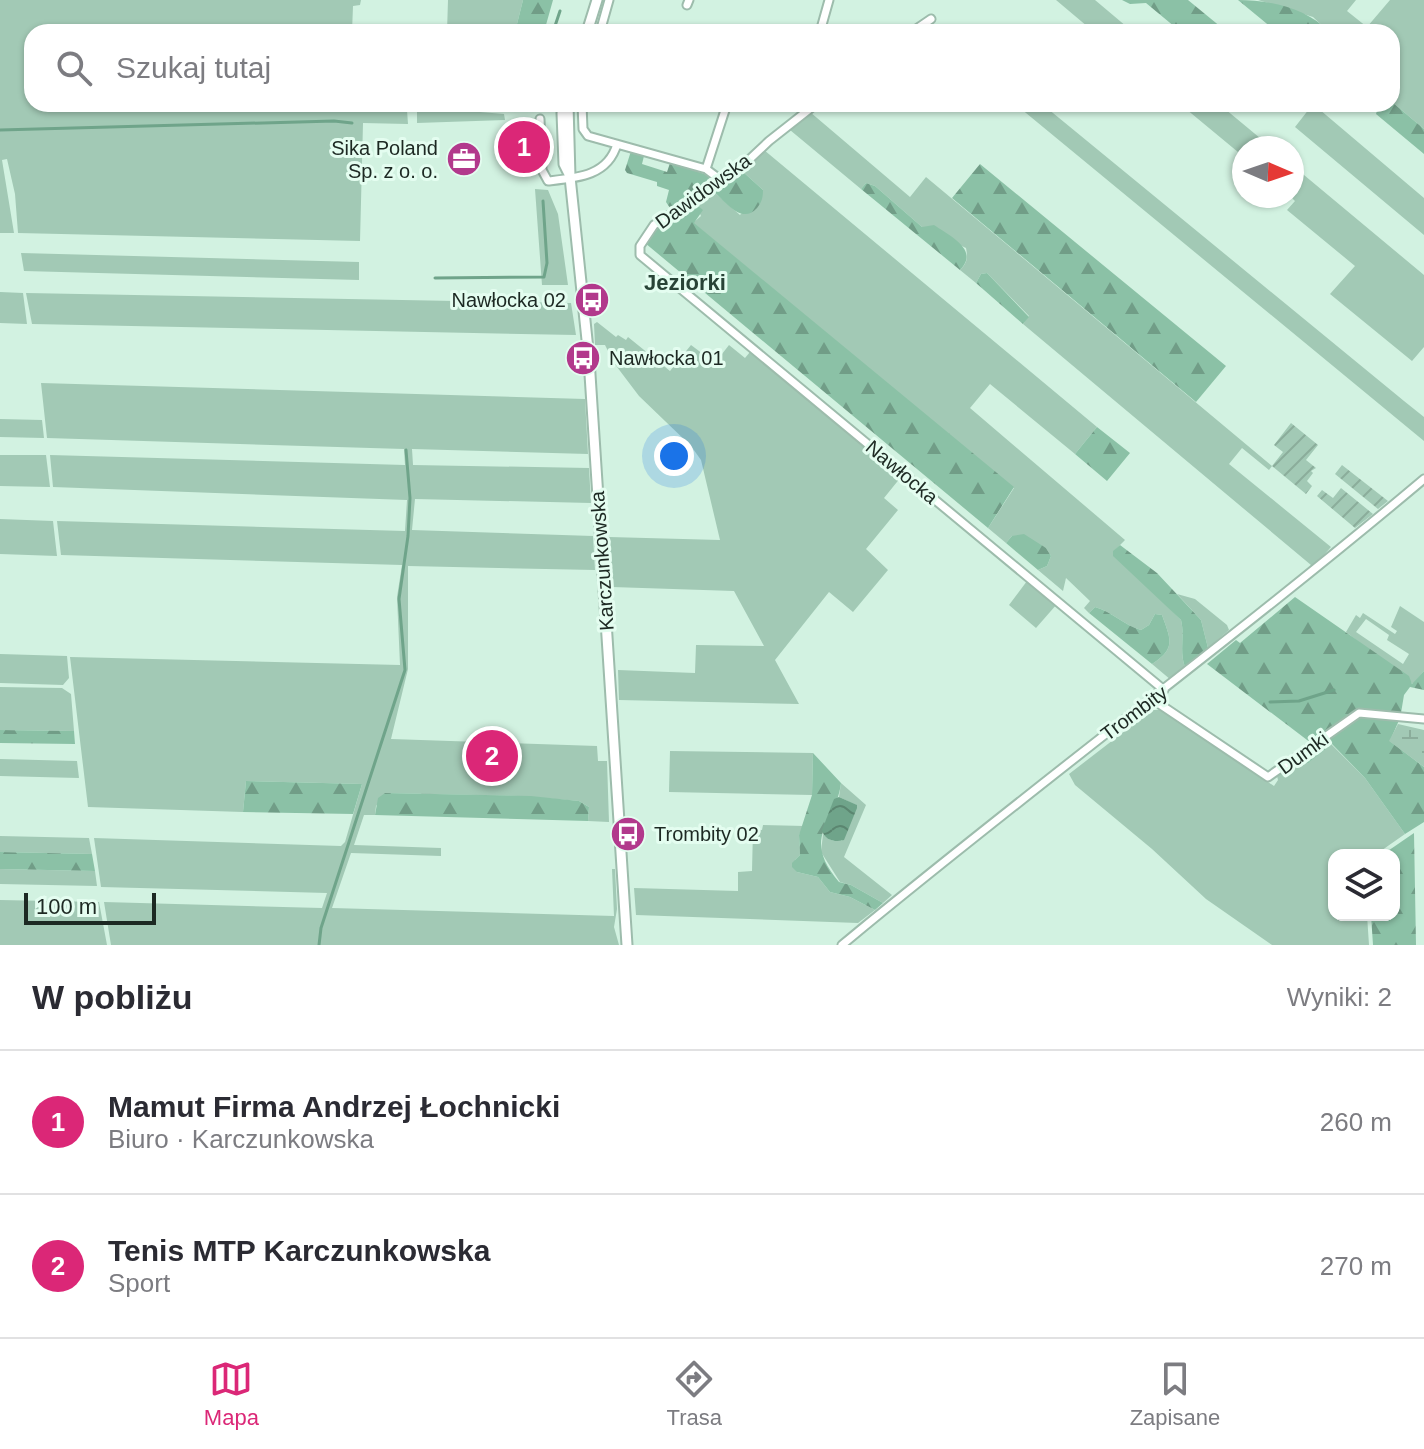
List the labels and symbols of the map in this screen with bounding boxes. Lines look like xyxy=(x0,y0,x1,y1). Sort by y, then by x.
pin: 1 xyxy=(498,117,550,177)
north arrow xyxy=(1232,136,1304,208)
place label: Sika Poland Sp. z o. o. xyxy=(331,137,438,182)
office icon: Sika Poland Sp. z o. o. xyxy=(445,140,483,178)
street label: Dawidowska xyxy=(651,149,756,233)
district label: Jeziorki xyxy=(644,270,726,295)
bus stop icon: Nawłocka 02 xyxy=(573,281,611,319)
place label: Nawłocka 02 xyxy=(451,289,566,311)
bus stop icon: Nawłocka 01 xyxy=(564,339,602,377)
place label: Nawłocka 01 xyxy=(609,347,724,369)
your location xyxy=(654,436,694,476)
street label: Nawłocka xyxy=(862,436,943,509)
street label: Karczunkowska xyxy=(586,490,618,632)
street label: Trombity xyxy=(1097,681,1171,745)
pin: 2 xyxy=(466,726,518,786)
street label: Dumki xyxy=(1274,727,1332,779)
bus stop icon: Trombity 02 xyxy=(609,815,647,853)
place label: Trombity 02 xyxy=(654,823,759,845)
scale bar xyxy=(24,889,156,925)

